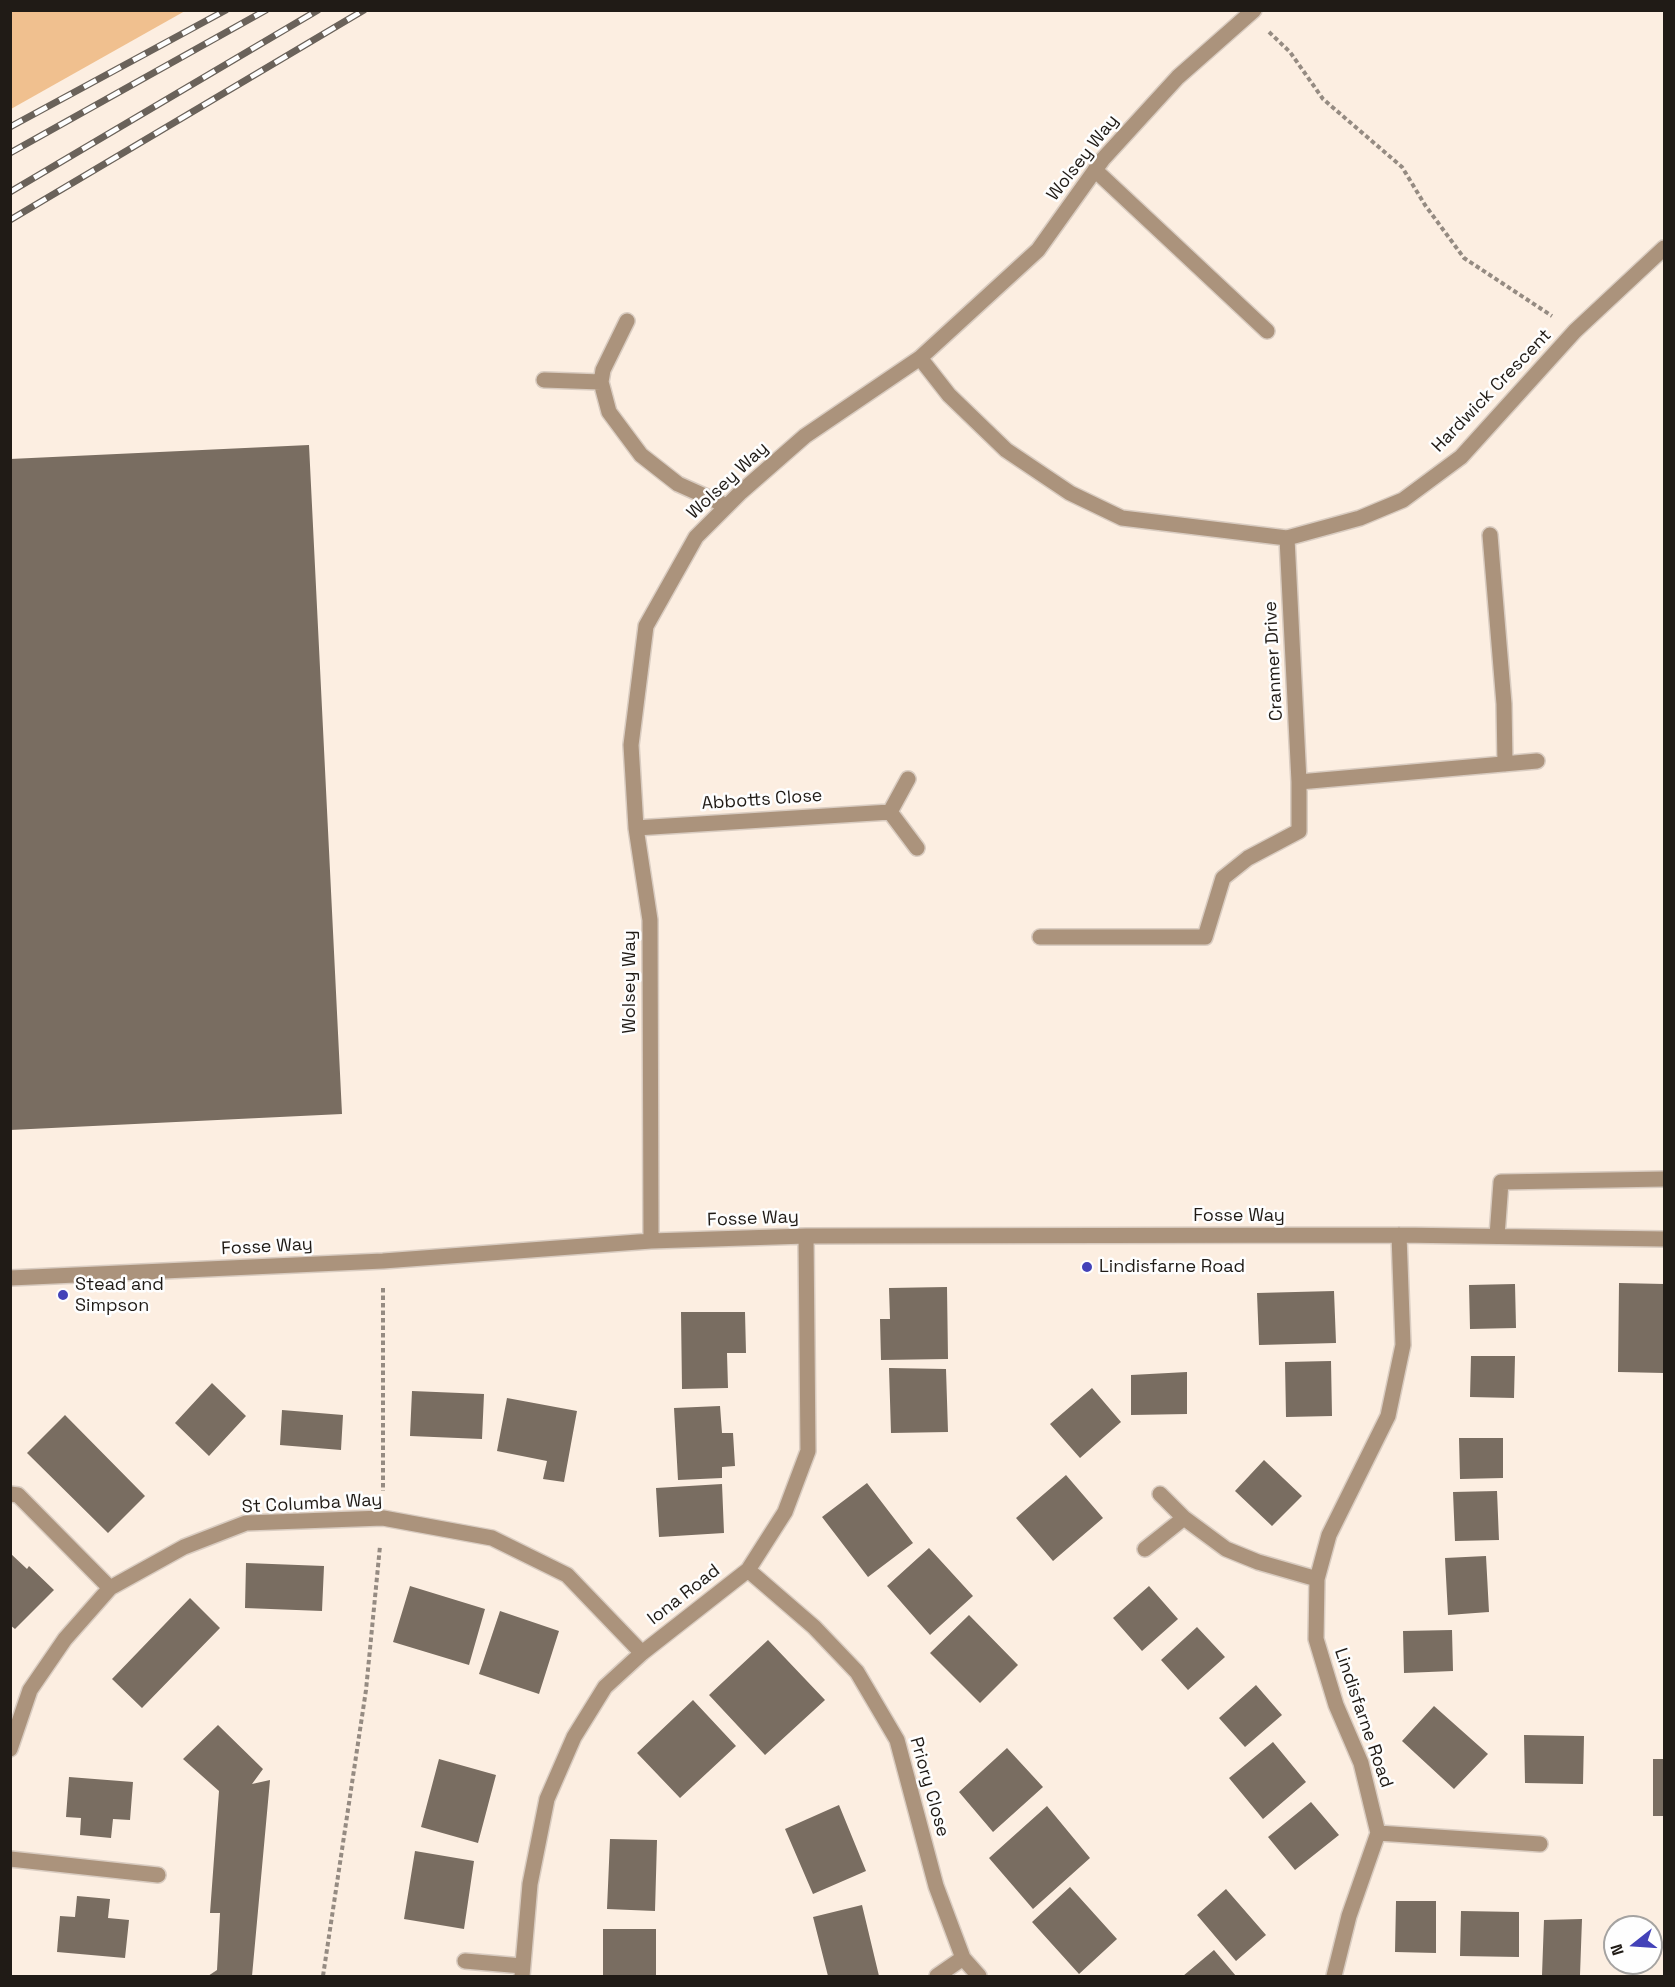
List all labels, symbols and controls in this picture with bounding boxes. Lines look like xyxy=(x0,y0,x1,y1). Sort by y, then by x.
street label: Wolsey Way xyxy=(1043,111,1123,205)
street label: Hardwick Crescent xyxy=(1428,325,1556,457)
street label: Wolsey Way xyxy=(683,438,773,524)
street label: Cranmer Drive xyxy=(1260,600,1288,722)
street label: Abbotts Close xyxy=(701,785,823,815)
street label: Wolsey Way xyxy=(619,930,641,1034)
street label: Fosse Way xyxy=(1193,1205,1285,1227)
street label: Fosse Way xyxy=(707,1207,799,1231)
street label: Fosse Way xyxy=(221,1234,313,1260)
place label: Lindisfarne Road xyxy=(1099,1256,1245,1278)
marker: Lindisfarne Road xyxy=(1080,1260,1094,1274)
place label: Stead and Simpson xyxy=(75,1274,164,1316)
marker: Stead and Simpson xyxy=(56,1288,70,1302)
street label: St Columba Way xyxy=(241,1490,383,1518)
street label: Iona Road xyxy=(644,1560,724,1630)
street label: Lindisfarne Road xyxy=(1329,1645,1397,1791)
street label: Priory Close xyxy=(904,1735,954,1839)
north arrow xyxy=(1603,1915,1663,1975)
text: N xyxy=(1606,1942,1629,1958)

